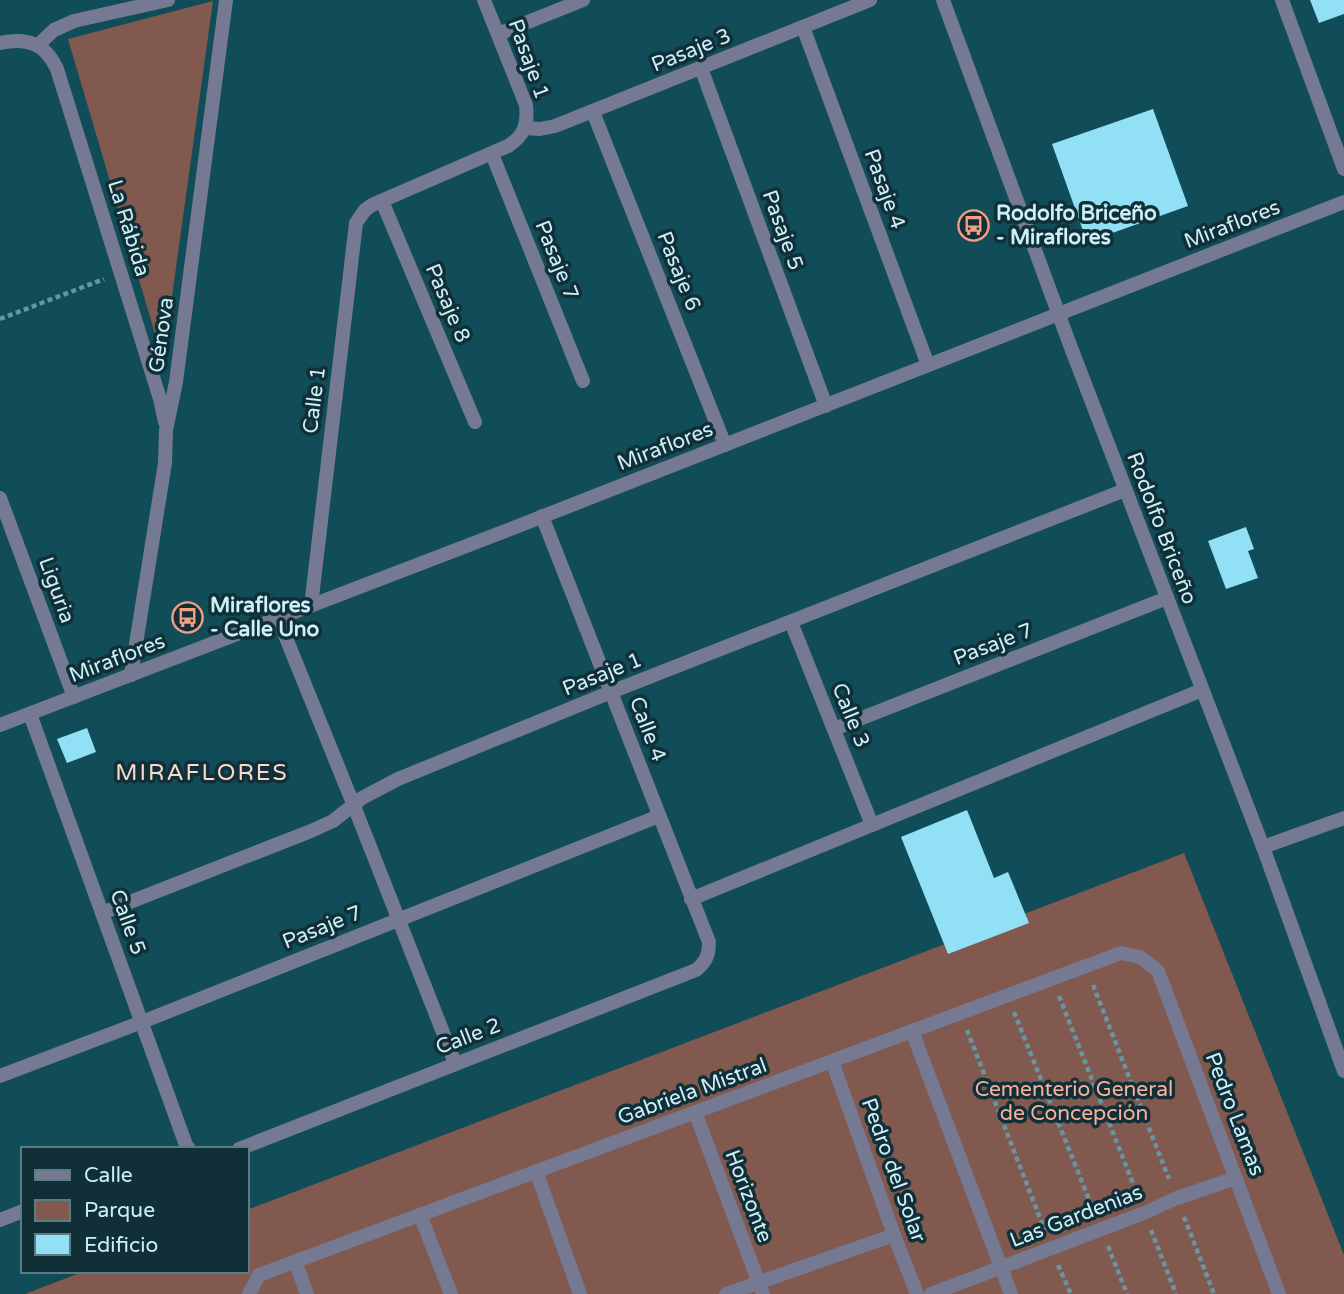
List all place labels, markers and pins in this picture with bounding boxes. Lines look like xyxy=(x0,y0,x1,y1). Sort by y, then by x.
place label: Rodolfo Briceño - Miraflores xyxy=(996,201,1157,250)
bus stop icon: Rodolfo Briceño - Miraflores xyxy=(956,208,990,242)
place label: Miraflores - Calle Uno xyxy=(210,593,320,642)
bus stop icon: Miraflores - Calle Uno xyxy=(170,600,204,634)

